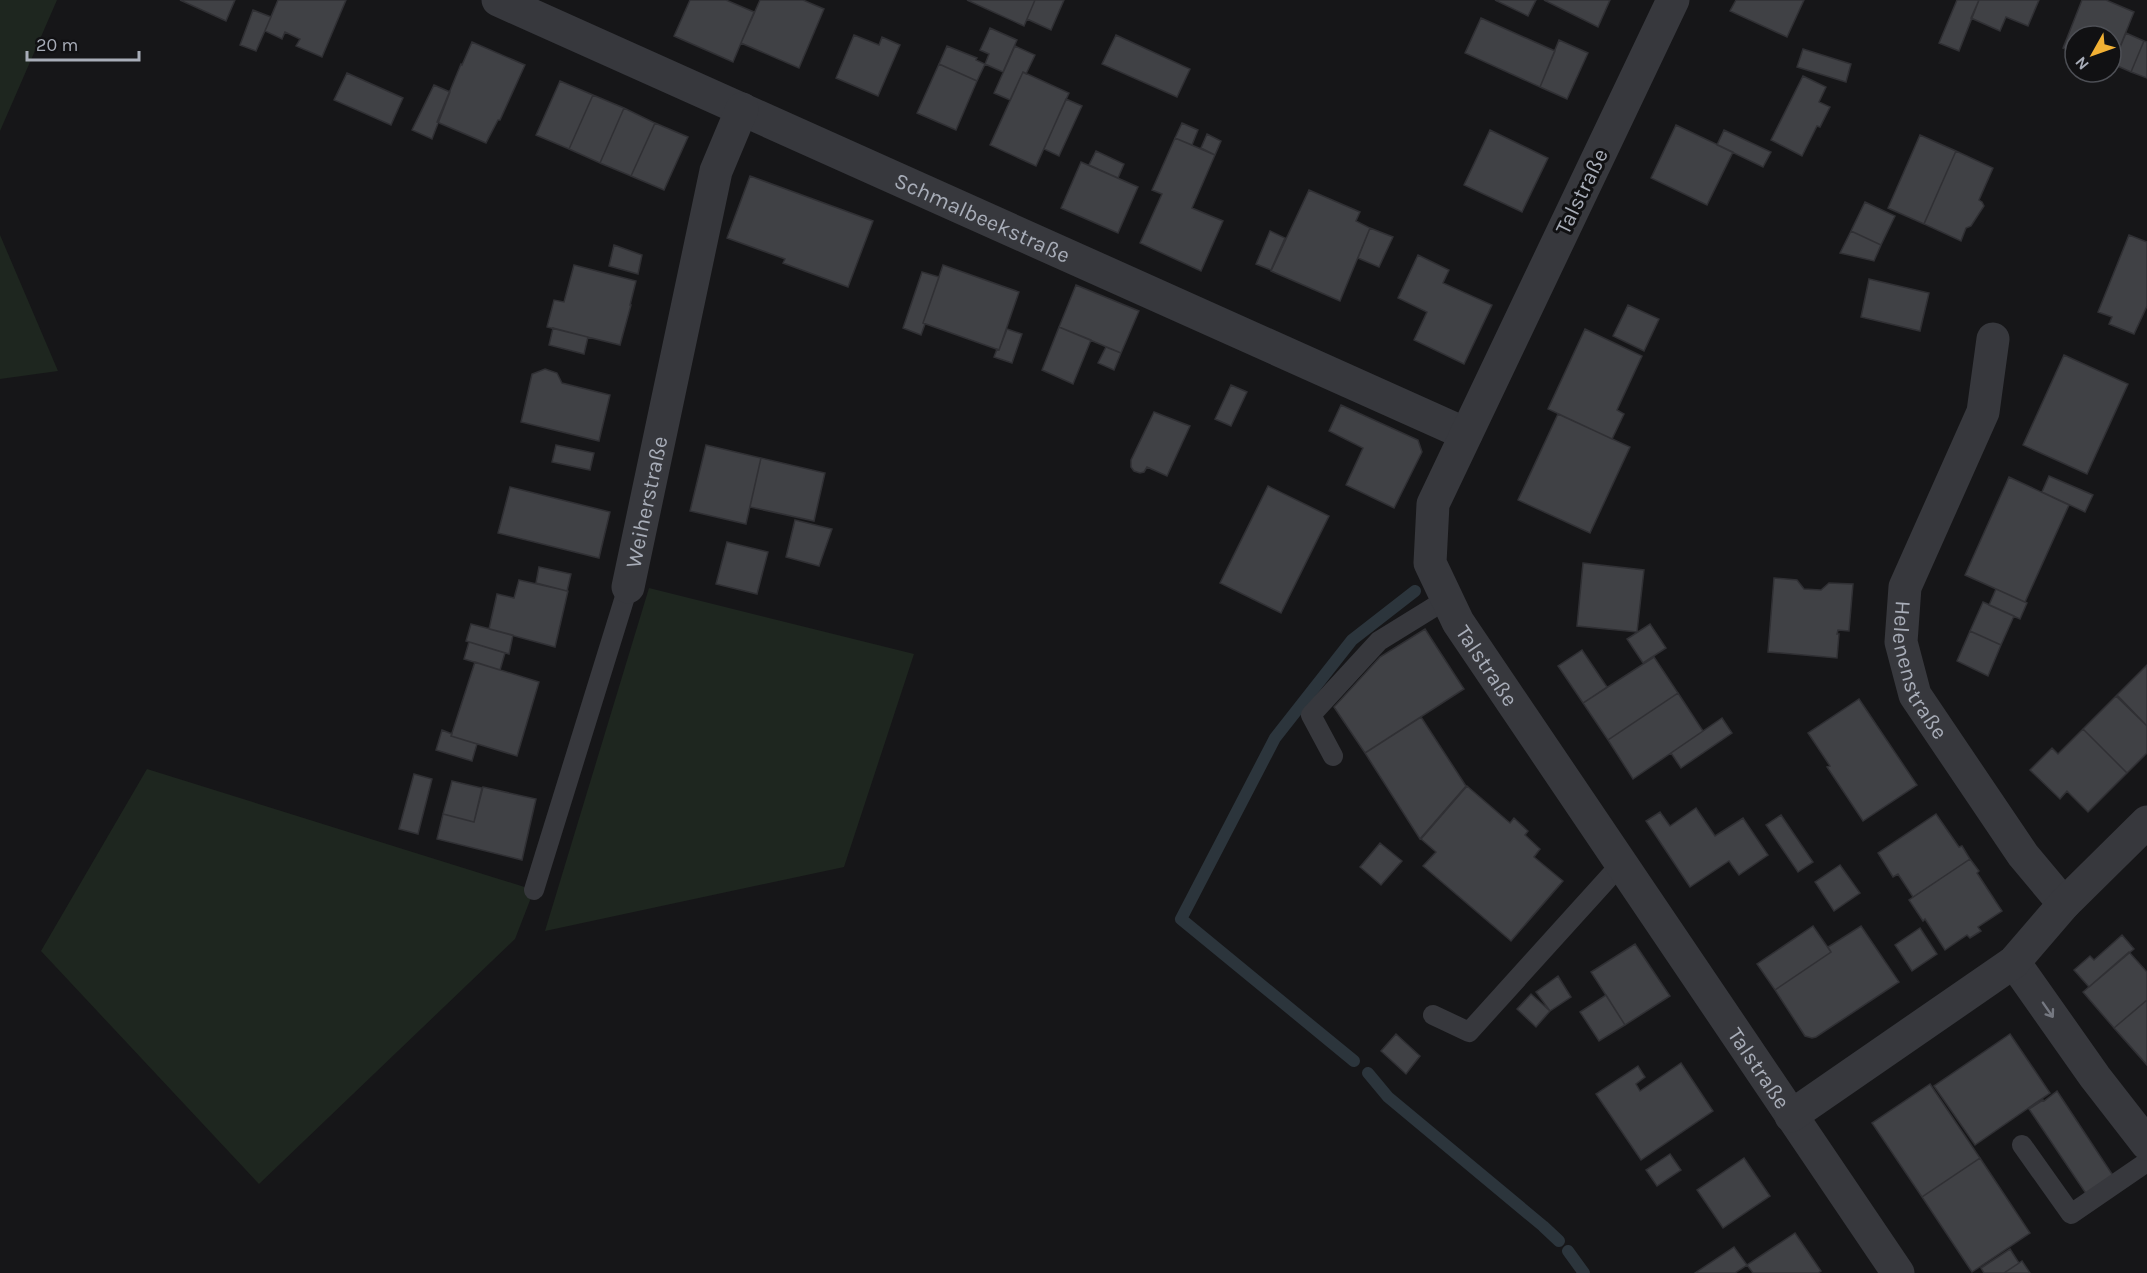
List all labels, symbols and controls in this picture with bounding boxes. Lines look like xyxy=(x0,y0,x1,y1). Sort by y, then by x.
scale bar xyxy=(27,24,140,62)
north arrow xyxy=(2063,24,2123,84)
text: 20 m xyxy=(36,34,78,56)
text: N xyxy=(2071,53,2093,74)
street label: Talstraße xyxy=(1550,144,1614,239)
street label: Schmalbeekstraße xyxy=(890,167,1074,269)
street label: Weiherstraße xyxy=(620,434,674,570)
street label: Helenenstraße xyxy=(1887,600,1953,744)
street label: Talstraße xyxy=(1450,621,1523,711)
one-way arrow xyxy=(2042,1001,2054,1017)
street label: Talstraße xyxy=(1722,1023,1795,1114)

